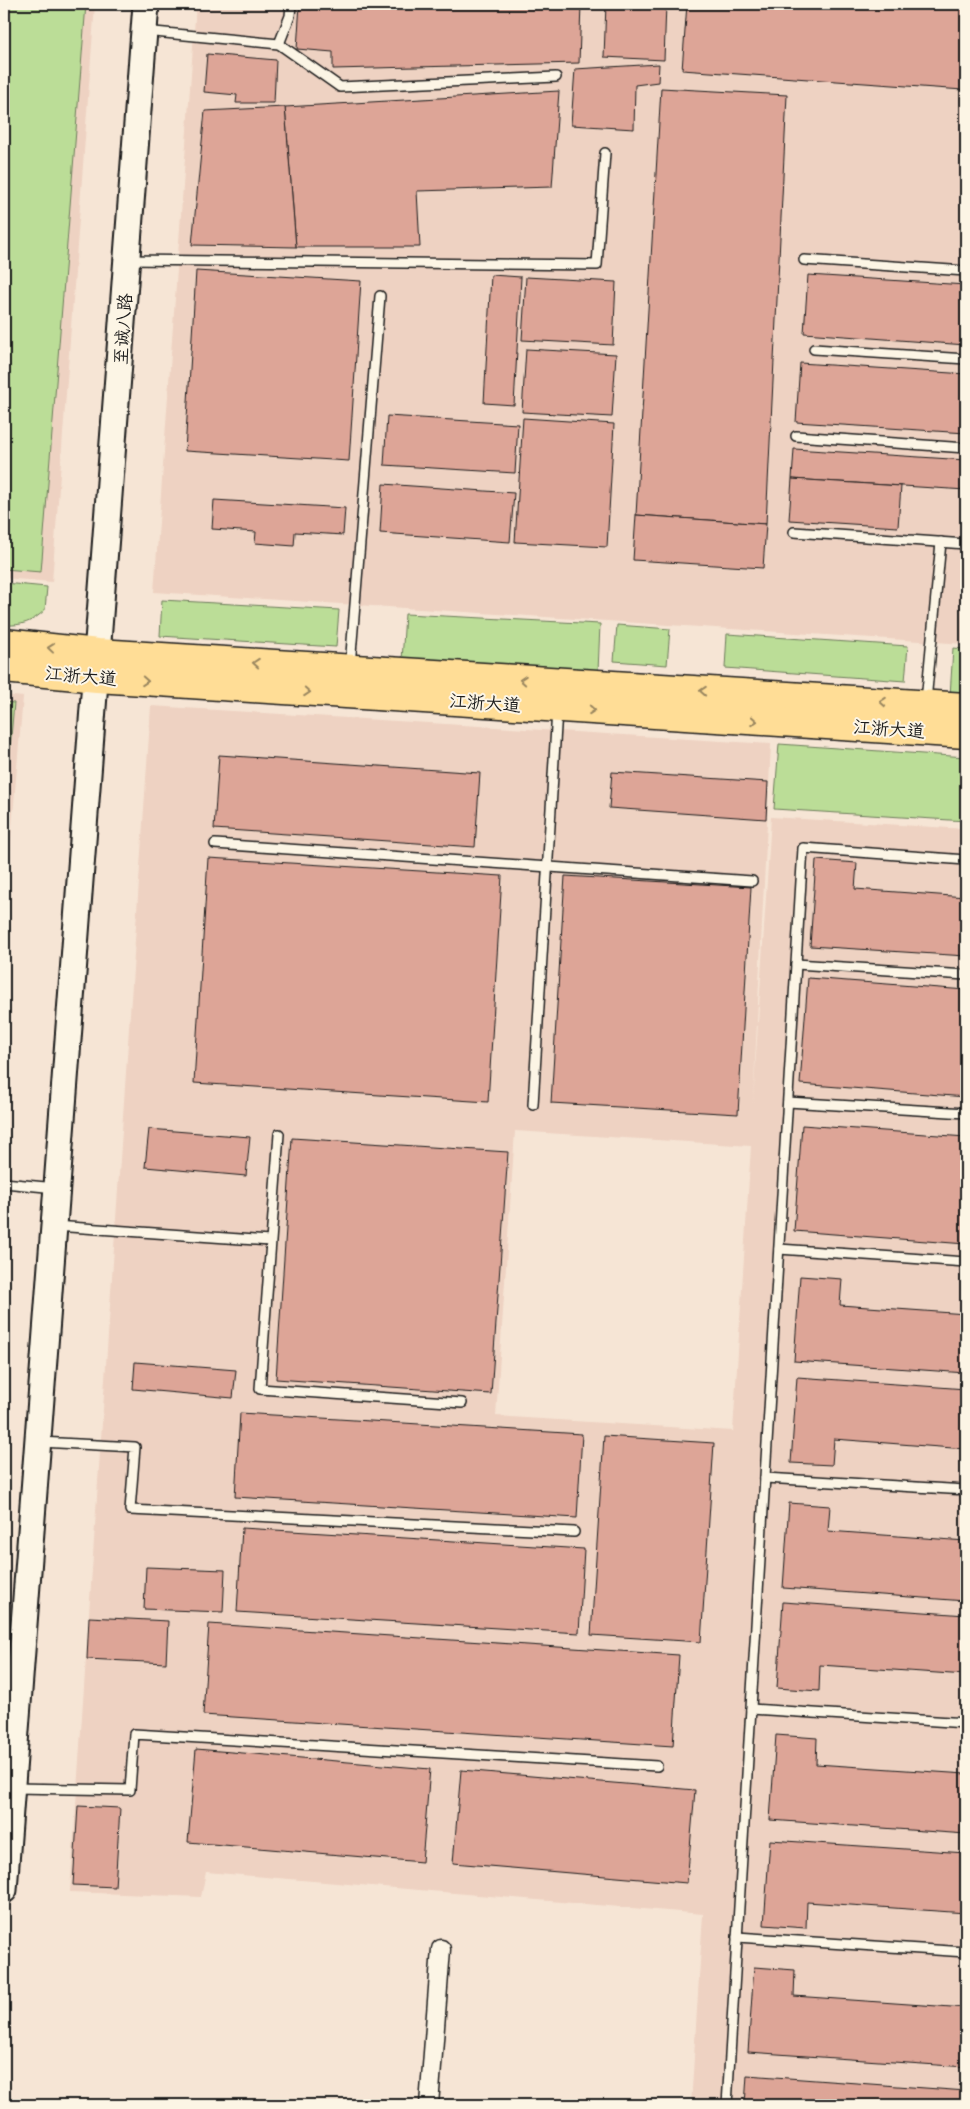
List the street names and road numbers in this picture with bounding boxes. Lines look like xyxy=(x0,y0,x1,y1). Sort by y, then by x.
street label: 至诚八路 xyxy=(108,292,137,366)
street label: 江浙大道 xyxy=(44,660,118,691)
street label: 江浙大道 xyxy=(448,688,522,717)
street label: 江浙大道 xyxy=(852,714,926,743)

